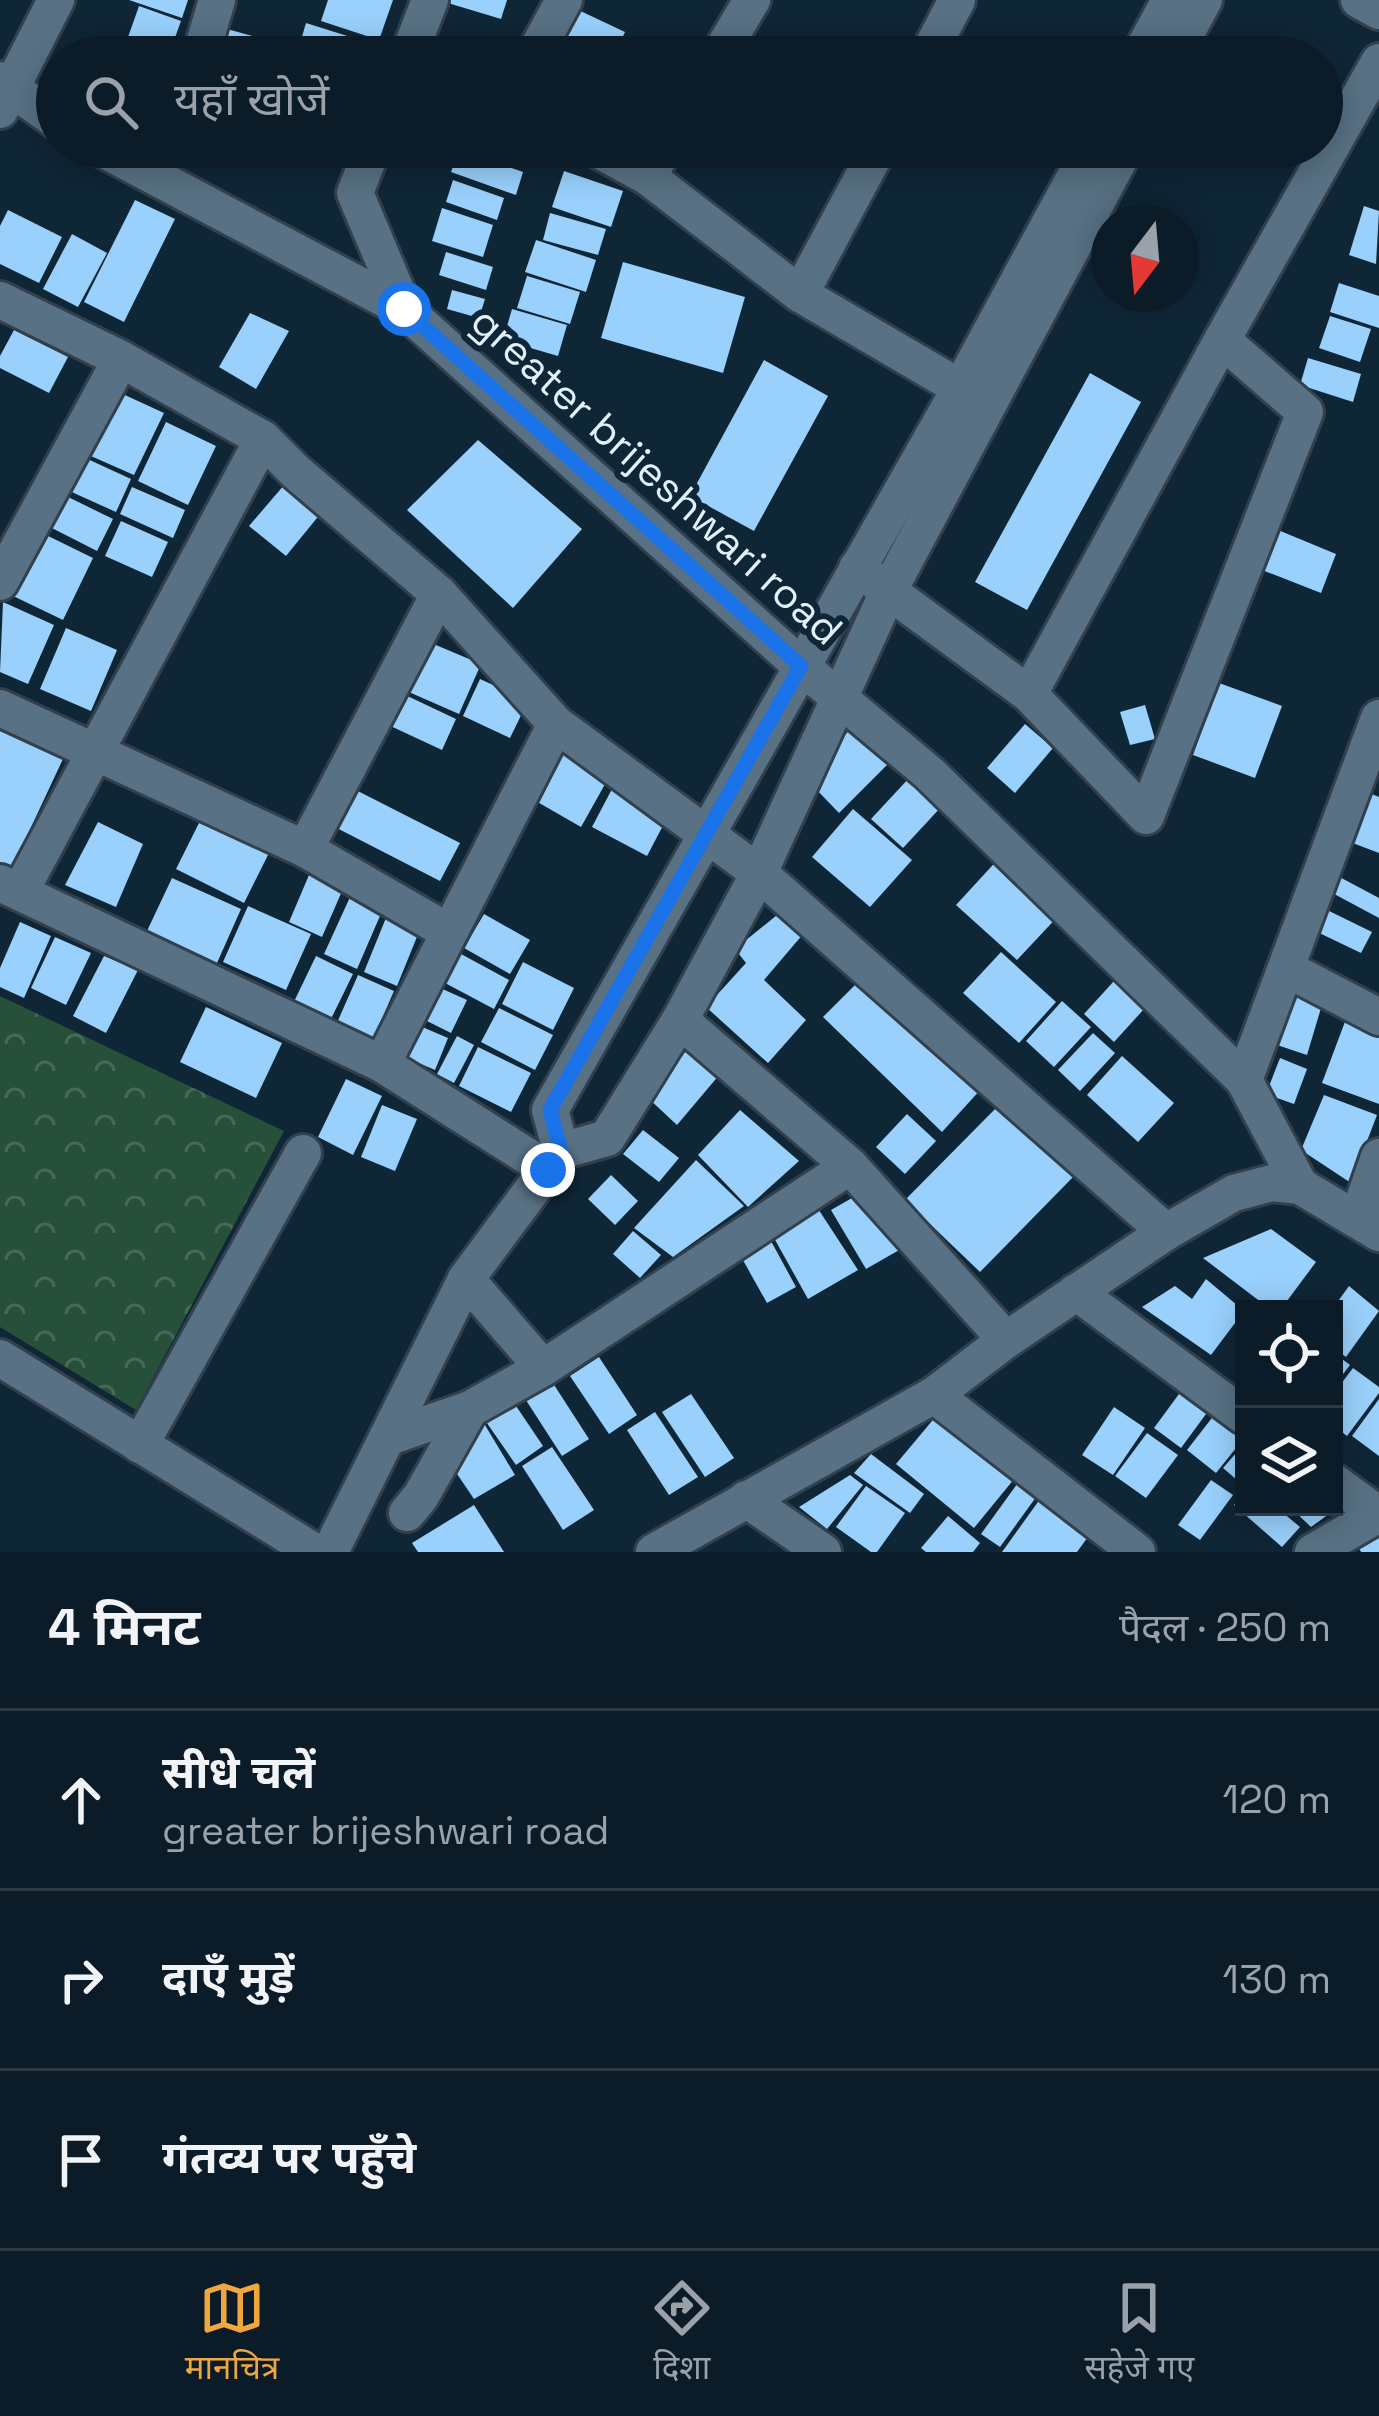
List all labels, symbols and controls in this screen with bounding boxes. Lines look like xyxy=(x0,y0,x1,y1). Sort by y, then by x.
search box xyxy=(36,36,1343,168)
icon: search xyxy=(78,69,144,135)
text: यहाँ खोजें xyxy=(174,71,329,128)
north arrow xyxy=(1091,204,1199,312)
route start xyxy=(377,282,431,336)
street label: greater brijeshwari road xyxy=(460,294,853,656)
route end xyxy=(521,1143,575,1197)
map controls xyxy=(1235,1300,1343,1516)
button: locate xyxy=(1235,1300,1343,1408)
button: layers xyxy=(1235,1408,1343,1516)
text: 4 मिनट xyxy=(48,1595,200,1660)
text: पैदल · 250 m xyxy=(1119,1603,1331,1652)
text: सीधे चलें xyxy=(162,1744,315,1801)
icon: ahead xyxy=(48,1767,114,1833)
text: 120 m xyxy=(1223,1775,1331,1824)
text: greater brijeshwari road xyxy=(162,1806,609,1855)
icon: right xyxy=(48,1947,114,2013)
text: दाएँ मुड़ें xyxy=(162,1949,294,2006)
text: 130 m xyxy=(1223,1955,1331,2004)
icon: arrive xyxy=(48,2127,114,2193)
text: गंतव्य पर पहुँचे xyxy=(162,2129,416,2186)
tab: मानचित्र xyxy=(185,2275,279,2392)
tab: दिशा xyxy=(649,2275,715,2392)
tab: सहेजे गए xyxy=(1085,2275,1194,2392)

